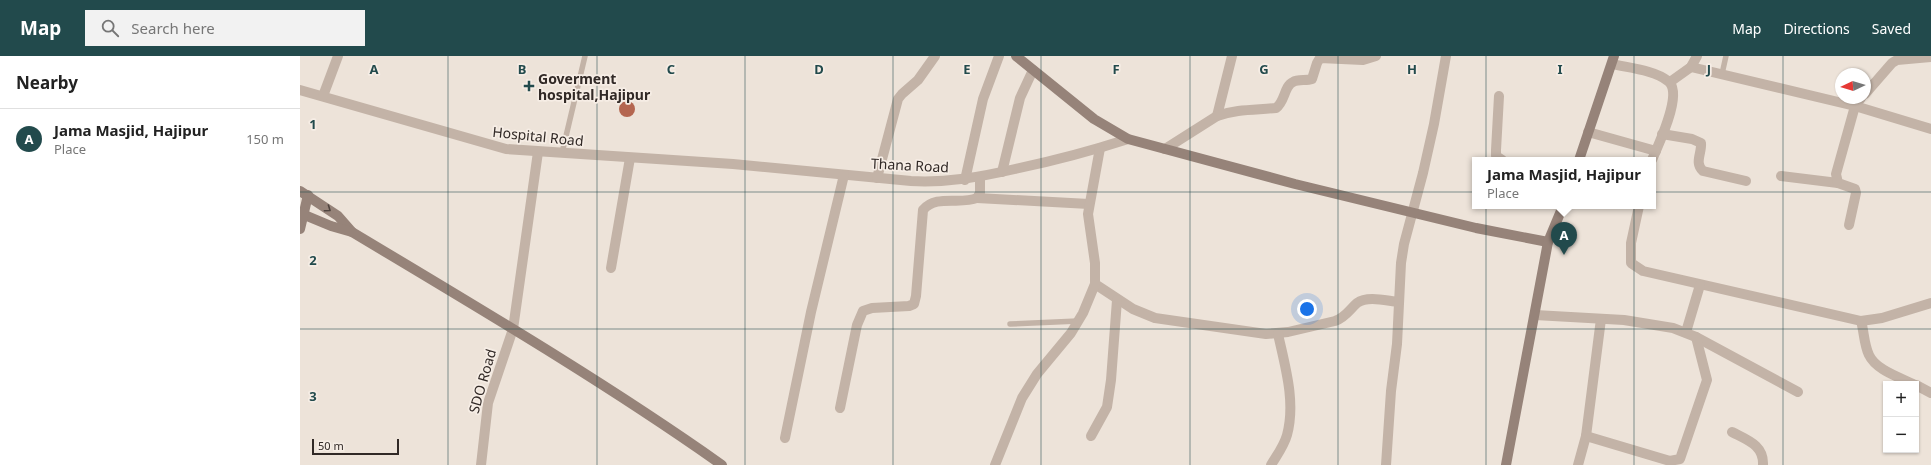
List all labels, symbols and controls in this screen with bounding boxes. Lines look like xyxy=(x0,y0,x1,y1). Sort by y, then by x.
search box xyxy=(85,10,365,46)
text: Map xyxy=(20,15,61,41)
icon: search xyxy=(99,17,121,39)
text: Search here xyxy=(131,18,215,38)
text: Map xyxy=(1732,19,1761,38)
text: Directions xyxy=(1783,19,1850,38)
text: Saved xyxy=(1872,19,1911,38)
text: A xyxy=(370,60,379,78)
text: B xyxy=(518,60,526,78)
text: C xyxy=(667,60,675,78)
text: D xyxy=(814,60,824,78)
text: E xyxy=(963,60,971,78)
text: F xyxy=(1112,60,1120,78)
text: G xyxy=(1259,60,1269,78)
text: H xyxy=(1407,60,1417,78)
text: I xyxy=(1557,60,1563,78)
text: J xyxy=(1706,60,1711,78)
north arrow xyxy=(1835,68,1871,104)
place label: Goverment hospital,Hajipur xyxy=(538,69,651,104)
text: Nearby xyxy=(16,71,78,94)
marker: Goverment hospital,Hajipur xyxy=(523,80,535,92)
text: 1 xyxy=(309,115,317,133)
text: Jama Masjid, Hajipur xyxy=(54,120,208,140)
street label: Hospital Road xyxy=(491,122,585,150)
text: A xyxy=(25,130,34,148)
text: 150 m xyxy=(246,130,284,148)
text: Place xyxy=(54,140,86,158)
street label: Thana Road xyxy=(871,153,949,177)
popup xyxy=(1472,157,1656,209)
text: Jama Masjid, Hajipur xyxy=(1487,164,1641,184)
text: Place xyxy=(1487,184,1519,202)
one-way arrow xyxy=(324,204,331,212)
pin: A xyxy=(1551,222,1577,255)
text: 2 xyxy=(309,251,317,269)
your location xyxy=(1297,299,1317,319)
street label: SDO Road xyxy=(464,347,500,415)
map controls xyxy=(1883,381,1919,453)
button: + xyxy=(1883,381,1919,417)
text: 3 xyxy=(309,387,317,405)
button: − xyxy=(1883,417,1919,453)
scale bar xyxy=(312,437,399,456)
text: 50 m xyxy=(318,438,344,453)

